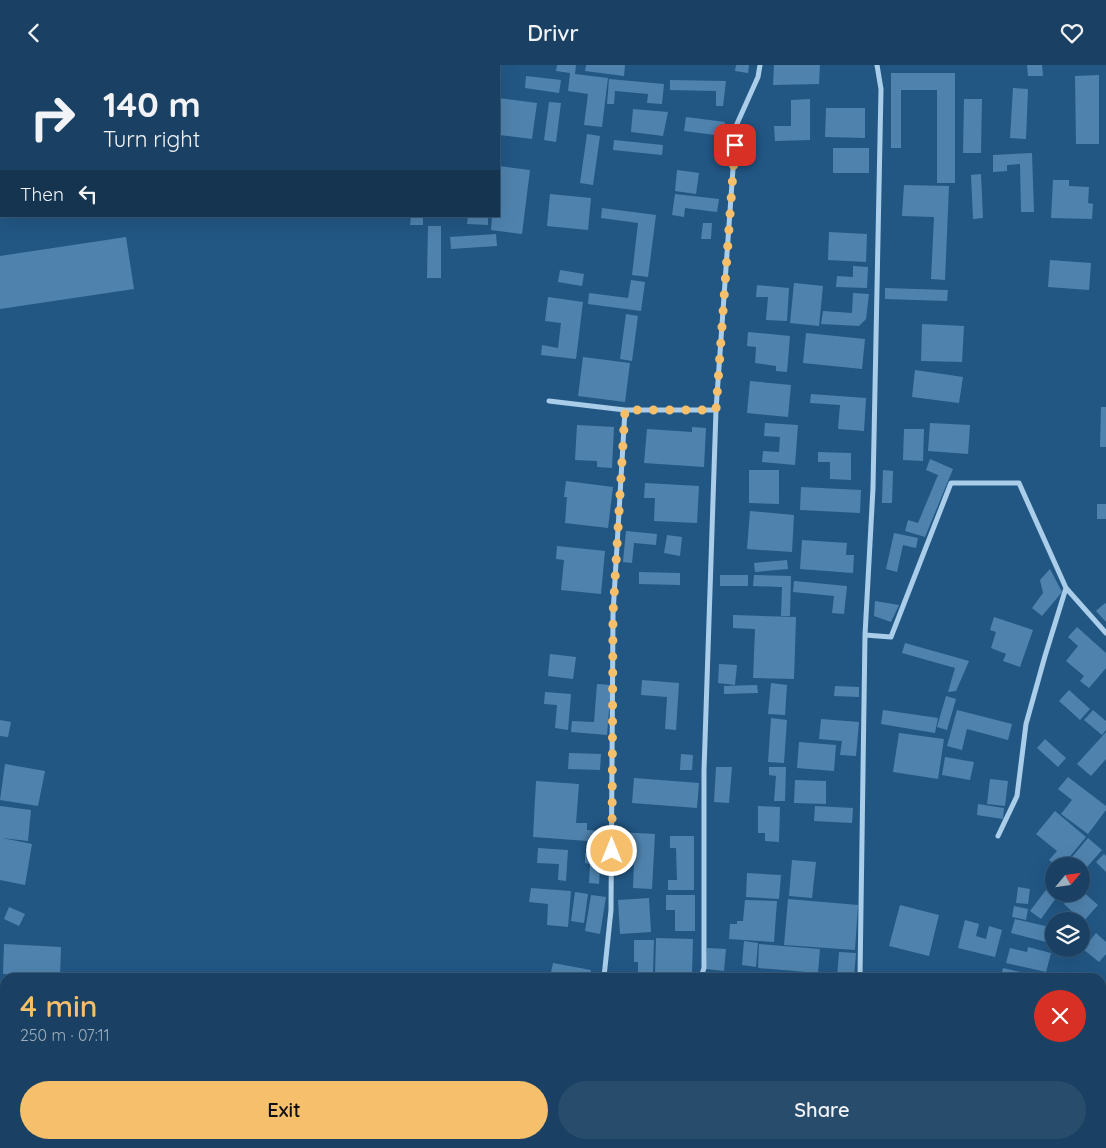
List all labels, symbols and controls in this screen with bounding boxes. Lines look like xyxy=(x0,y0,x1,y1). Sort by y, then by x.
icon: back xyxy=(20,19,48,47)
text: Drivr xyxy=(527,19,579,47)
icon: heart xyxy=(1058,19,1086,47)
text: 140 m xyxy=(103,82,201,126)
icon: right xyxy=(20,85,85,150)
pin xyxy=(714,124,756,166)
text: Turn right xyxy=(103,125,200,153)
icon: arrive xyxy=(721,131,749,159)
icon: left xyxy=(74,180,102,208)
text: Then xyxy=(20,182,64,206)
position arrow xyxy=(585,824,637,876)
north arrow xyxy=(1045,857,1090,903)
map controls xyxy=(1045,857,1090,957)
button: layers xyxy=(1045,912,1090,957)
text: 4 min xyxy=(20,987,98,1025)
button: close xyxy=(1034,990,1086,1042)
text: 250 m · 07:11 xyxy=(20,1025,110,1045)
button: Exit xyxy=(20,1081,548,1139)
button: Share xyxy=(558,1081,1086,1139)

